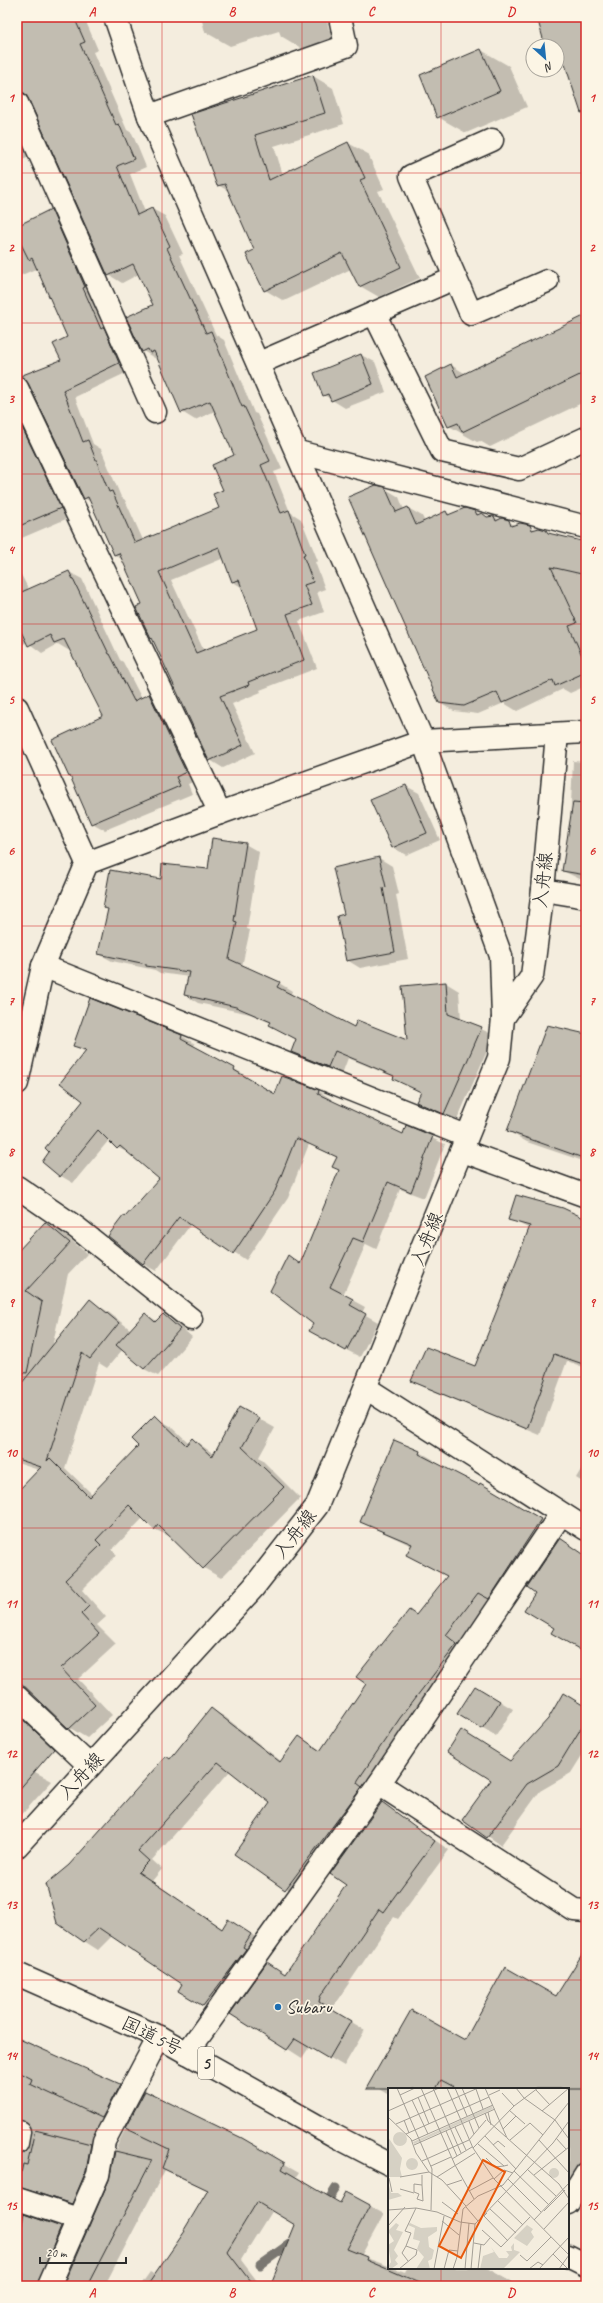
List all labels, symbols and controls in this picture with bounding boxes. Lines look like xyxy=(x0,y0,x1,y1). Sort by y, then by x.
text: A xyxy=(89,4,97,20)
text: B xyxy=(229,4,237,20)
text: C xyxy=(368,4,376,20)
text: D xyxy=(507,4,516,20)
north arrow xyxy=(525,38,565,78)
text: N xyxy=(541,59,556,76)
text: 1 xyxy=(8,90,16,106)
text: 1 xyxy=(589,90,597,106)
text: 2 xyxy=(8,240,15,256)
text: 2 xyxy=(589,240,596,256)
text: 3 xyxy=(8,391,15,407)
text: 3 xyxy=(589,391,596,407)
text: 4 xyxy=(8,542,16,558)
text: 4 xyxy=(589,542,597,558)
text: 5 xyxy=(8,692,15,708)
text: 5 xyxy=(589,692,596,708)
text: 6 xyxy=(8,843,15,859)
text: 6 xyxy=(589,843,596,859)
street label: 入舟線 xyxy=(528,850,558,910)
text: 7 xyxy=(8,993,15,1009)
text: 7 xyxy=(589,993,596,1009)
text: 8 xyxy=(8,1144,16,1160)
text: 8 xyxy=(589,1144,597,1160)
street label: 入舟線 xyxy=(405,1208,449,1270)
text: 9 xyxy=(8,1295,15,1311)
text: 9 xyxy=(589,1295,596,1311)
text: 10 xyxy=(5,1445,18,1461)
text: 10 xyxy=(586,1445,599,1461)
street label: 入舟線 xyxy=(268,1504,322,1564)
text: 11 xyxy=(5,1596,19,1612)
text: 11 xyxy=(586,1596,600,1612)
text: 12 xyxy=(5,1746,18,1762)
text: 12 xyxy=(586,1746,599,1762)
street label: 入舟線 xyxy=(53,1747,109,1805)
text: 13 xyxy=(5,1897,18,1913)
text: 13 xyxy=(586,1897,599,1913)
place label: Subaru xyxy=(286,1995,332,2019)
marker: Subaru xyxy=(273,2002,283,2012)
street label: 国道5号 xyxy=(117,2011,187,2061)
road number: 5 xyxy=(198,2047,214,2079)
text: 14 xyxy=(5,2048,19,2064)
text: 14 xyxy=(586,2048,600,2064)
inset map xyxy=(388,2088,569,2269)
text: 15 xyxy=(5,2198,18,2214)
text: 15 xyxy=(586,2198,599,2214)
scale bar xyxy=(40,2239,126,2265)
text: 20 m xyxy=(46,2245,68,2261)
text: A xyxy=(89,2285,97,2301)
text: B xyxy=(229,2285,237,2301)
text: C xyxy=(368,2285,376,2301)
text: D xyxy=(507,2285,516,2301)

